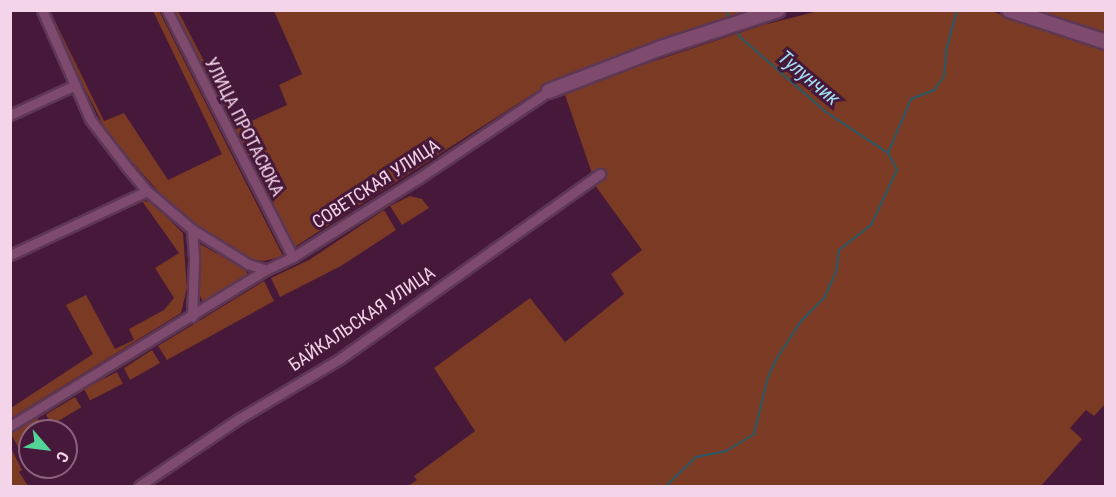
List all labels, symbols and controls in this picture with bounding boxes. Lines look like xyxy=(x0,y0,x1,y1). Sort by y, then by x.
water label: Тулунчик xyxy=(773,45,845,111)
street label: УЛИЦА ПРОТАСЮКА xyxy=(200,54,288,200)
street label: СОВЕТСКАЯ УЛИЦА xyxy=(308,135,444,233)
street label: БАЙКАЛЬСКАЯ УЛИЦА xyxy=(285,262,439,376)
north arrow xyxy=(18,419,78,479)
text: С xyxy=(52,448,73,465)

